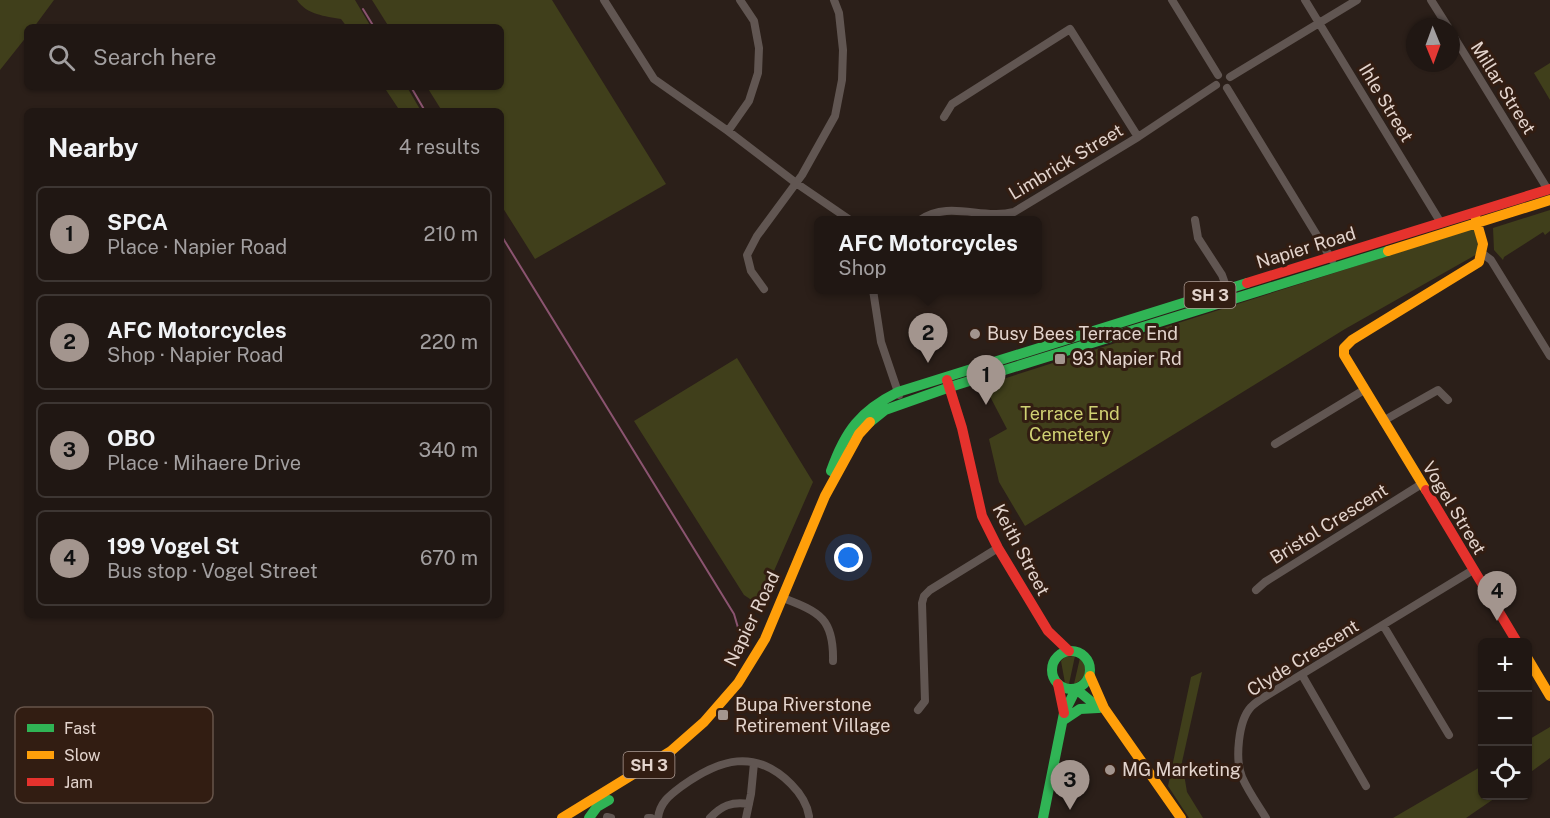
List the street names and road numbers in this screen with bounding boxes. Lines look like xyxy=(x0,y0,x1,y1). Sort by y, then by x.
street label: Millar Street xyxy=(1467,38,1540,138)
street label: Ihle Street xyxy=(1355,60,1418,146)
street label: Limbrick Street xyxy=(1005,119,1127,204)
street label: Napier Road xyxy=(1254,222,1358,273)
road number: SH 3 xyxy=(1184,282,1236,308)
street label: Vogel Street xyxy=(1418,457,1490,558)
street label: Bristol Crescent xyxy=(1266,479,1391,568)
street label: Keith Street xyxy=(989,500,1054,599)
street label: Napier Road xyxy=(720,568,784,670)
street label: Clyde Crescent xyxy=(1243,615,1362,700)
road number: SH 3 xyxy=(624,752,674,778)

